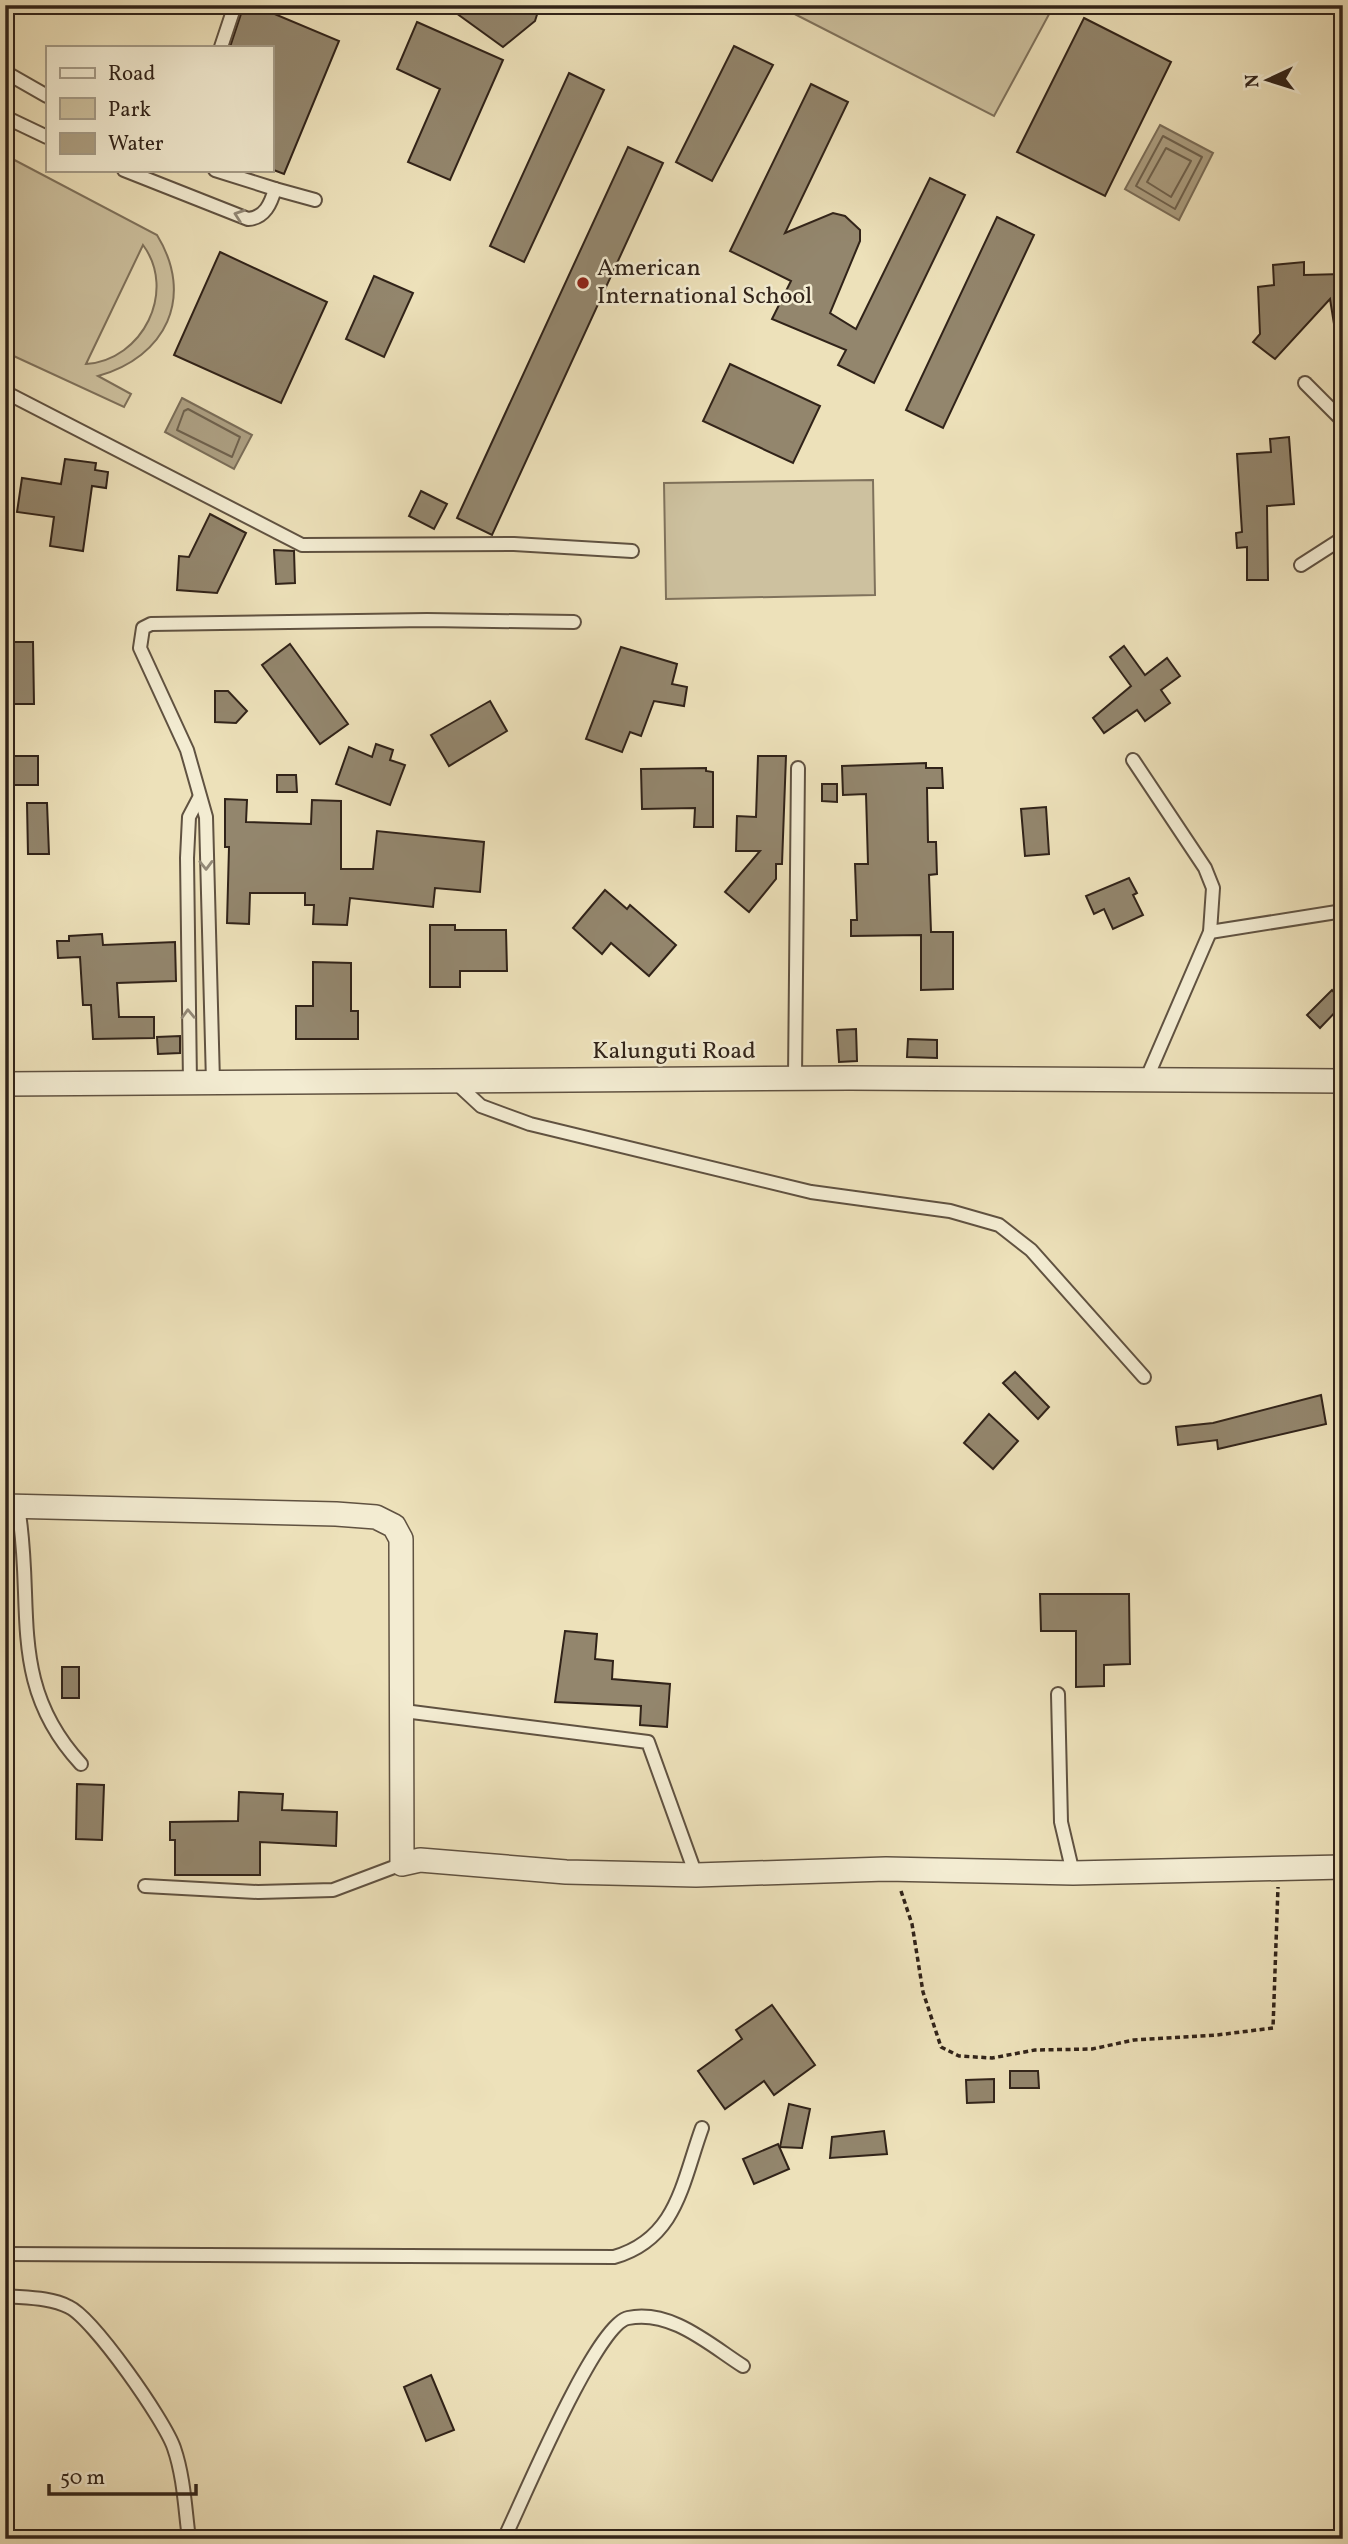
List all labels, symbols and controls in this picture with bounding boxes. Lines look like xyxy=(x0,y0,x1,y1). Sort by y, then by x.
legend xyxy=(46,46,273,172)
north arrow xyxy=(1232,46,1302,116)
text: Road xyxy=(108,60,155,89)
text: N xyxy=(1240,73,1266,89)
text: Park xyxy=(108,96,151,125)
text: Water xyxy=(108,130,164,159)
one-way arrow xyxy=(233,209,245,223)
place label: American International School xyxy=(597,252,812,314)
marker: American International School xyxy=(575,275,591,291)
one-way arrow xyxy=(199,860,214,871)
one-way arrow xyxy=(180,1008,195,1019)
street label: Kalunguti Road xyxy=(592,1035,756,1069)
scale bar xyxy=(49,2453,196,2497)
text: 50 m xyxy=(60,2464,105,2493)

